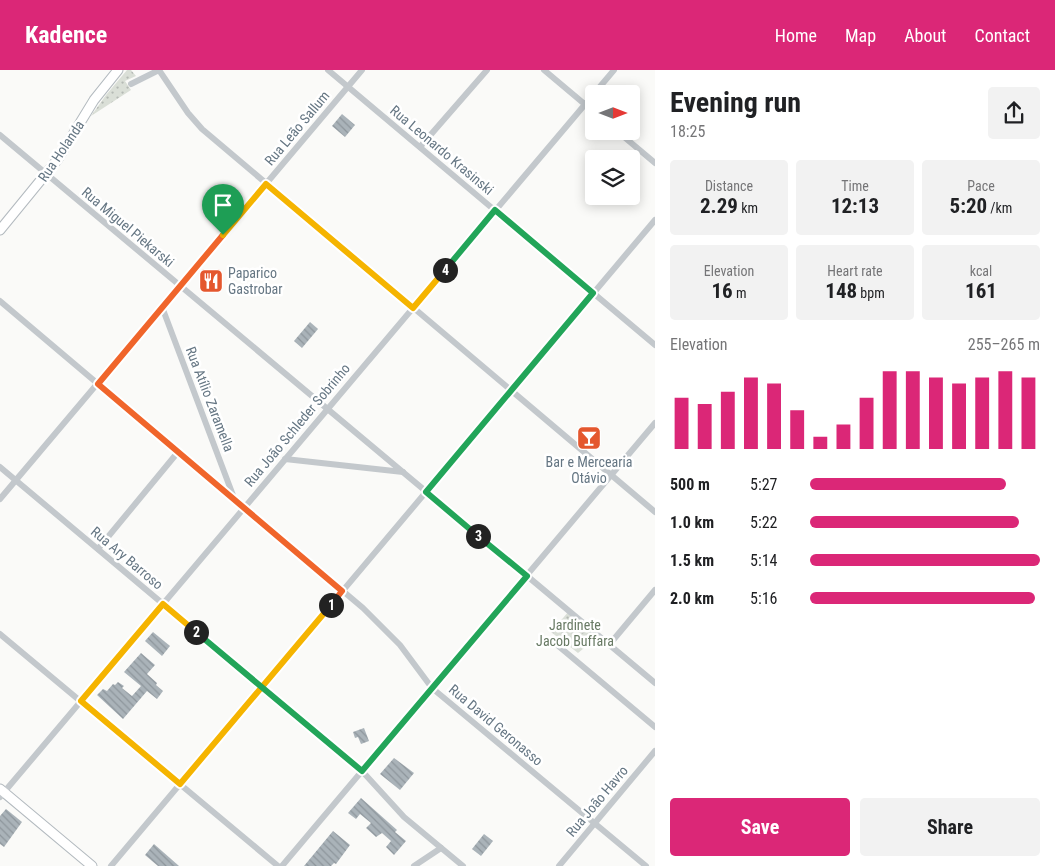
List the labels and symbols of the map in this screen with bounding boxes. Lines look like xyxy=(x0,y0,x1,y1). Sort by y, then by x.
north arrow xyxy=(585,85,640,140)
street label: Rua Leão Sallum xyxy=(261,88,333,168)
street label: Rua Leonardo Krasinski xyxy=(387,102,497,198)
street label: Rua Holanda xyxy=(35,117,87,185)
street label: Rua Miguel Piekarski xyxy=(79,184,177,270)
pin xyxy=(202,184,244,235)
pin: 4 xyxy=(432,258,458,282)
place label: Paparico Gastrobar xyxy=(228,265,283,297)
restaurant icon: Paparico Gastrobar xyxy=(198,268,224,294)
street label: Rua Atílio Zaramella xyxy=(183,344,237,454)
street label: Rua João Schleder Sobrinho xyxy=(241,360,353,490)
bar icon: Bar e Mercearia Otávio xyxy=(576,425,602,451)
place label: Bar e Mercearia Otávio xyxy=(546,454,632,486)
street label: Rua Ary Barroso xyxy=(88,523,166,593)
pin: 3 xyxy=(466,524,490,548)
pin: 1 xyxy=(318,592,344,618)
park label: Jardinete Jacob Buffara xyxy=(536,617,614,649)
pin: 2 xyxy=(184,620,208,644)
street label: Rua David Geronasso xyxy=(446,681,546,769)
street label: Rua João Havro xyxy=(563,762,631,840)

